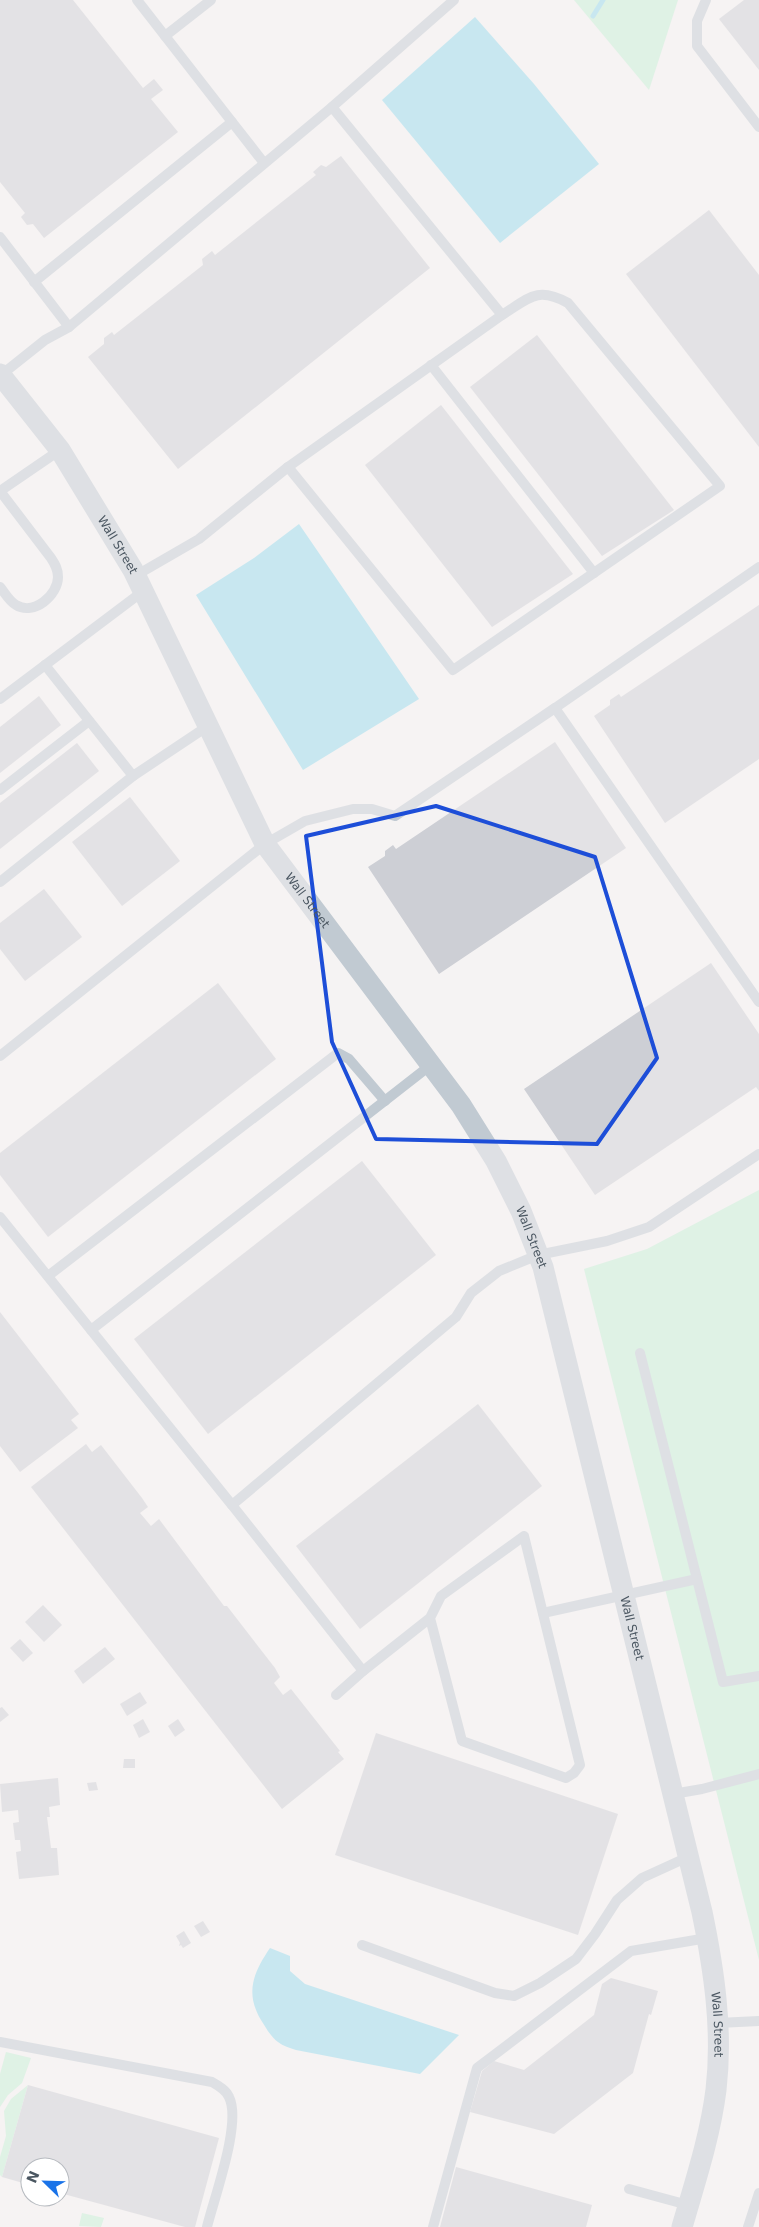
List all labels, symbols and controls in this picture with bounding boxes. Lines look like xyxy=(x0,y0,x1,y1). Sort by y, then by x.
street label: Wall Street xyxy=(95,513,141,576)
street label: Wall Street xyxy=(282,870,333,931)
street label: Wall Street xyxy=(513,1204,550,1271)
street label: Wall Street xyxy=(617,1595,647,1662)
street label: Wall Street xyxy=(708,1991,725,2058)
north arrow xyxy=(20,2157,70,2207)
text: N xyxy=(23,2168,43,2185)

